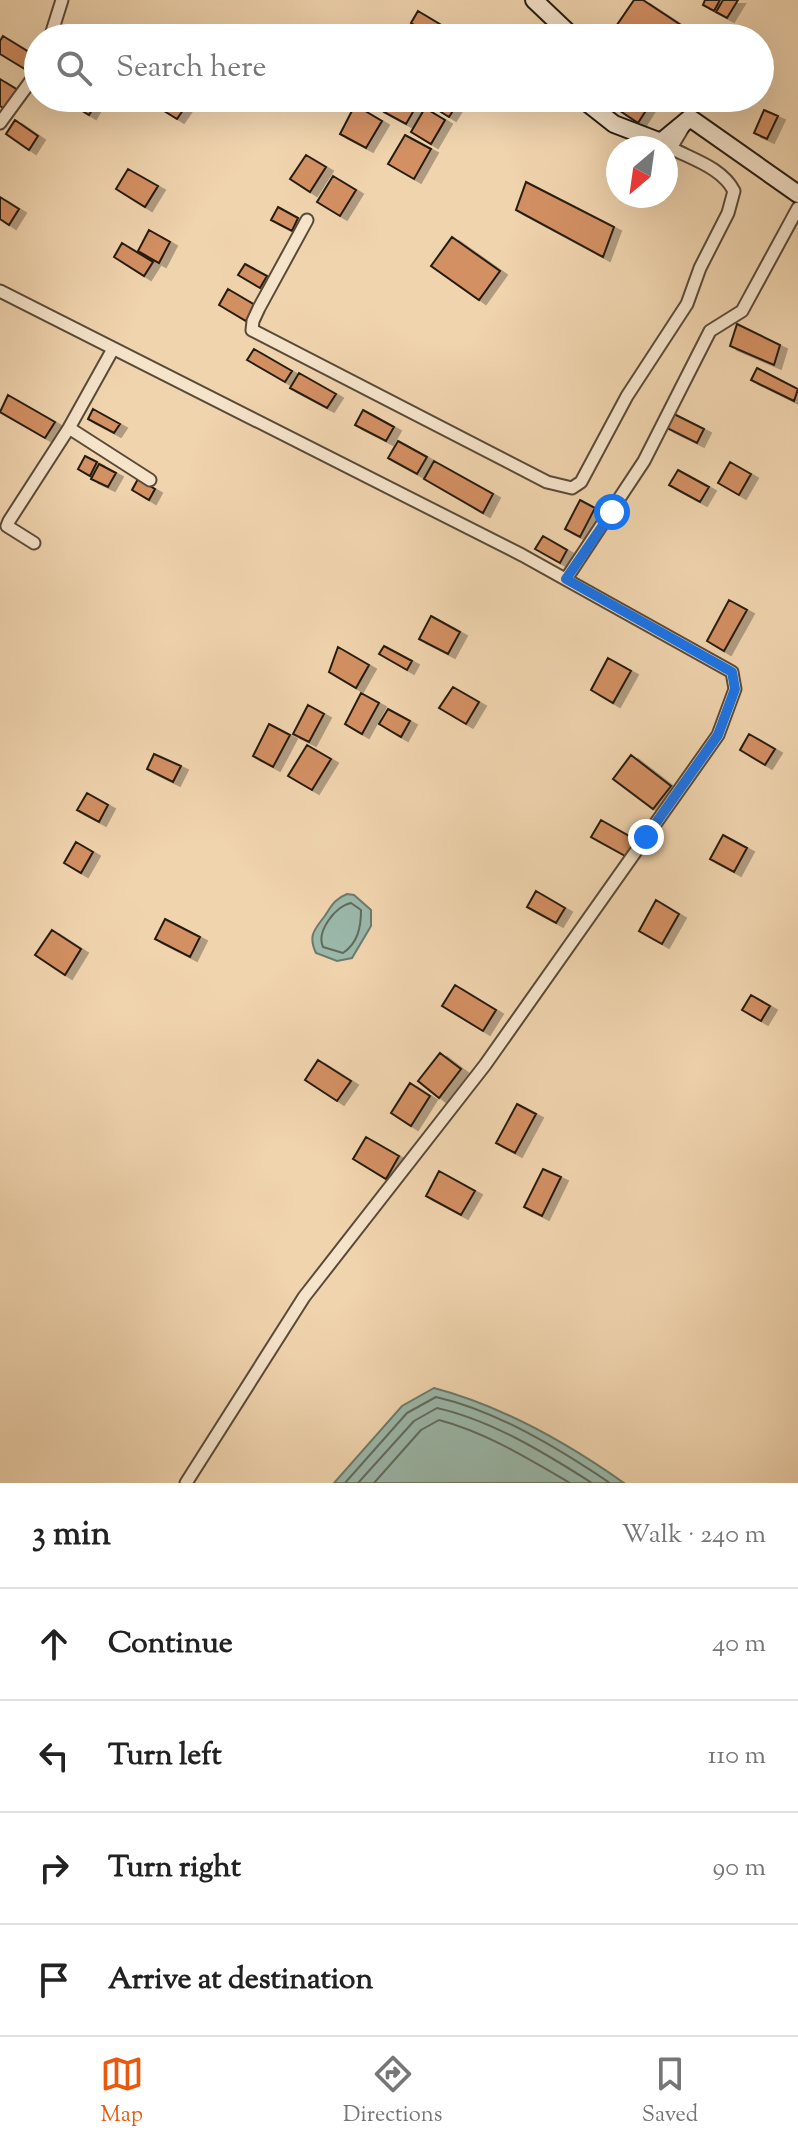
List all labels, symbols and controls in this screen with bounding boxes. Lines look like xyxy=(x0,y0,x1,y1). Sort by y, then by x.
search box xyxy=(24,24,774,112)
icon: search xyxy=(52,46,96,90)
text: Search here xyxy=(116,47,266,90)
north arrow xyxy=(606,136,678,208)
route start xyxy=(594,494,630,530)
route end xyxy=(628,819,664,855)
text: 3 min xyxy=(32,1511,111,1560)
text: Walk · 240 m xyxy=(622,1517,766,1554)
icon: ahead xyxy=(32,1622,76,1666)
text: Continue xyxy=(108,1623,233,1666)
text: 40 m xyxy=(712,1626,766,1663)
icon: left xyxy=(32,1734,76,1778)
text: Turn left xyxy=(108,1735,222,1778)
text: 110 m xyxy=(708,1738,766,1775)
icon: right xyxy=(32,1846,76,1890)
text: Turn right xyxy=(108,1847,241,1890)
text: 90 m xyxy=(713,1850,766,1887)
icon: arrive xyxy=(32,1958,76,2002)
text: Arrive at destination xyxy=(108,1959,373,2002)
tab: Map xyxy=(100,2052,144,2132)
tab: Directions xyxy=(343,2052,442,2132)
tab: Saved xyxy=(642,2052,698,2132)

